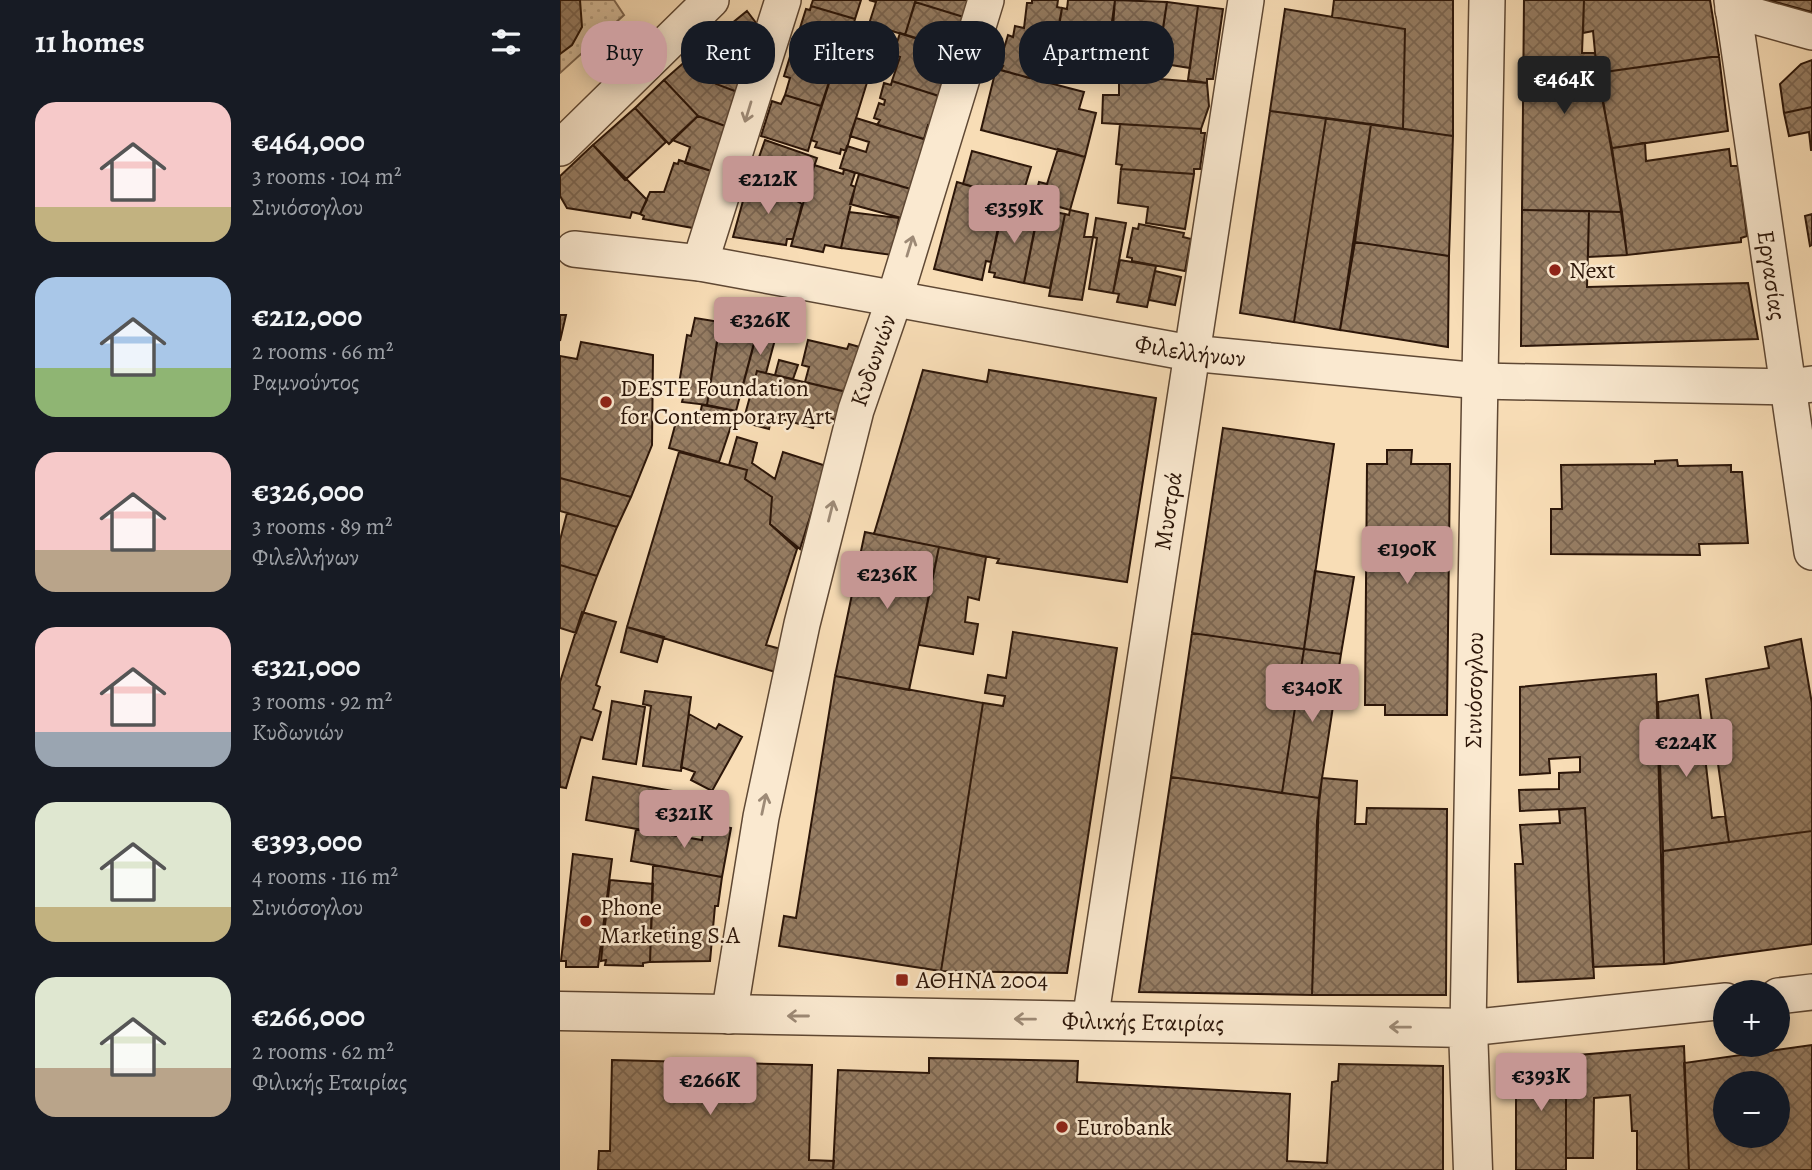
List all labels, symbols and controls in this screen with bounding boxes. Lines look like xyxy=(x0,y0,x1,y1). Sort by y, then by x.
chip: Buy xyxy=(581,21,667,84)
chip: Rent xyxy=(681,21,775,84)
chip: Filters xyxy=(789,21,899,84)
chip: New xyxy=(913,21,1005,84)
chip: Apartment xyxy=(1019,21,1174,84)
text: 11 homes xyxy=(35,22,145,62)
icon: filters xyxy=(487,23,525,61)
pin: €464K xyxy=(1515,57,1613,116)
text: €464K xyxy=(1534,63,1594,94)
one-way arrow xyxy=(740,101,753,123)
text: €464,000 xyxy=(252,121,365,161)
icon: home xyxy=(91,130,175,214)
pin: €212K xyxy=(719,156,817,216)
text: 3 rooms · 104 m² xyxy=(252,161,401,192)
text: €212K xyxy=(739,163,797,194)
pin: €359K xyxy=(965,186,1063,245)
text: Σινιόσογλου xyxy=(252,192,363,223)
text: €359K xyxy=(985,192,1043,223)
street label: Εργασίας xyxy=(1750,228,1794,322)
one-way arrow xyxy=(905,235,918,257)
place label: Next xyxy=(1569,254,1615,286)
marker: Next xyxy=(1547,262,1563,278)
text: €212,000 xyxy=(252,296,362,336)
pin: €326K xyxy=(711,298,809,357)
text: €326K xyxy=(730,304,790,335)
icon: home xyxy=(91,305,175,389)
street label: Κυδωνιών xyxy=(842,310,904,411)
street label: Φιλελλήνων xyxy=(1132,327,1247,374)
text: 2 rooms · 66 m² xyxy=(252,336,394,367)
text: Ραμνούντος xyxy=(252,367,359,398)
place label: DESTE Foundation for Contemporary Art xyxy=(620,372,832,432)
marker: DESTE Foundation for Contemporary Art xyxy=(598,394,614,410)
street label: Μυστρά xyxy=(1146,469,1190,552)
text: €326,000 xyxy=(252,471,364,511)
icon: home xyxy=(91,480,175,564)
one-way arrow xyxy=(825,500,838,523)
text: 3 rooms · 89 m² xyxy=(252,511,393,542)
pin: €190K xyxy=(1358,526,1456,586)
text: €190K xyxy=(1378,533,1436,564)
text: Φιλελλήνων xyxy=(252,542,359,573)
pin: €236K xyxy=(838,552,936,611)
text: €236K xyxy=(857,558,917,589)
street label: Σινιόσογλου xyxy=(1457,632,1491,748)
text: €321,000 xyxy=(252,646,361,686)
icon: home xyxy=(91,655,175,739)
pin: €340K xyxy=(1263,664,1361,724)
text: €340K xyxy=(1282,671,1342,702)
text: 3 rooms · 92 m² xyxy=(252,686,392,717)
text: Κυδωνιών xyxy=(252,717,344,748)
pin: €224K xyxy=(1637,720,1735,779)
text: €224K xyxy=(1655,726,1717,757)
pin: €321K xyxy=(635,790,733,850)
one-way arrow xyxy=(757,793,771,816)
text: €321K xyxy=(655,797,713,828)
text: €393,000 xyxy=(252,821,362,861)
icon: home xyxy=(91,830,175,914)
text: 4 rooms · 116 m² xyxy=(252,861,398,892)
place label: Phone Marketing S.A xyxy=(600,891,741,951)
text: Σινιόσογλου xyxy=(252,892,363,923)
marker: Phone Marketing S.A xyxy=(578,913,594,929)
place label: ΑΘΗΝΑ 2004 xyxy=(915,964,1048,996)
marker: ΑΘΗΝΑ 2004 xyxy=(894,972,910,988)
map controls xyxy=(1713,980,1790,1148)
button: + xyxy=(1713,980,1790,1057)
text: €266,000 xyxy=(252,996,365,1036)
street label: Φιλικής Εταιρίας xyxy=(1062,1004,1224,1039)
icon: home xyxy=(91,1005,175,1089)
one-way arrow xyxy=(787,1009,810,1023)
one-way arrow xyxy=(1014,1012,1037,1026)
one-way arrow xyxy=(1388,1020,1411,1034)
text: 2 rooms · 62 m² xyxy=(252,1036,394,1067)
pin: €393K xyxy=(1492,1054,1590,1113)
pin: €266K xyxy=(661,1058,759,1117)
text: €393K xyxy=(1512,1060,1570,1091)
text: €266K xyxy=(680,1064,740,1095)
text: Φιλικής Εταιρίας xyxy=(252,1067,407,1098)
button: − xyxy=(1713,1071,1790,1148)
place label: Eurobank xyxy=(1076,1111,1172,1143)
marker: Eurobank xyxy=(1054,1119,1070,1135)

